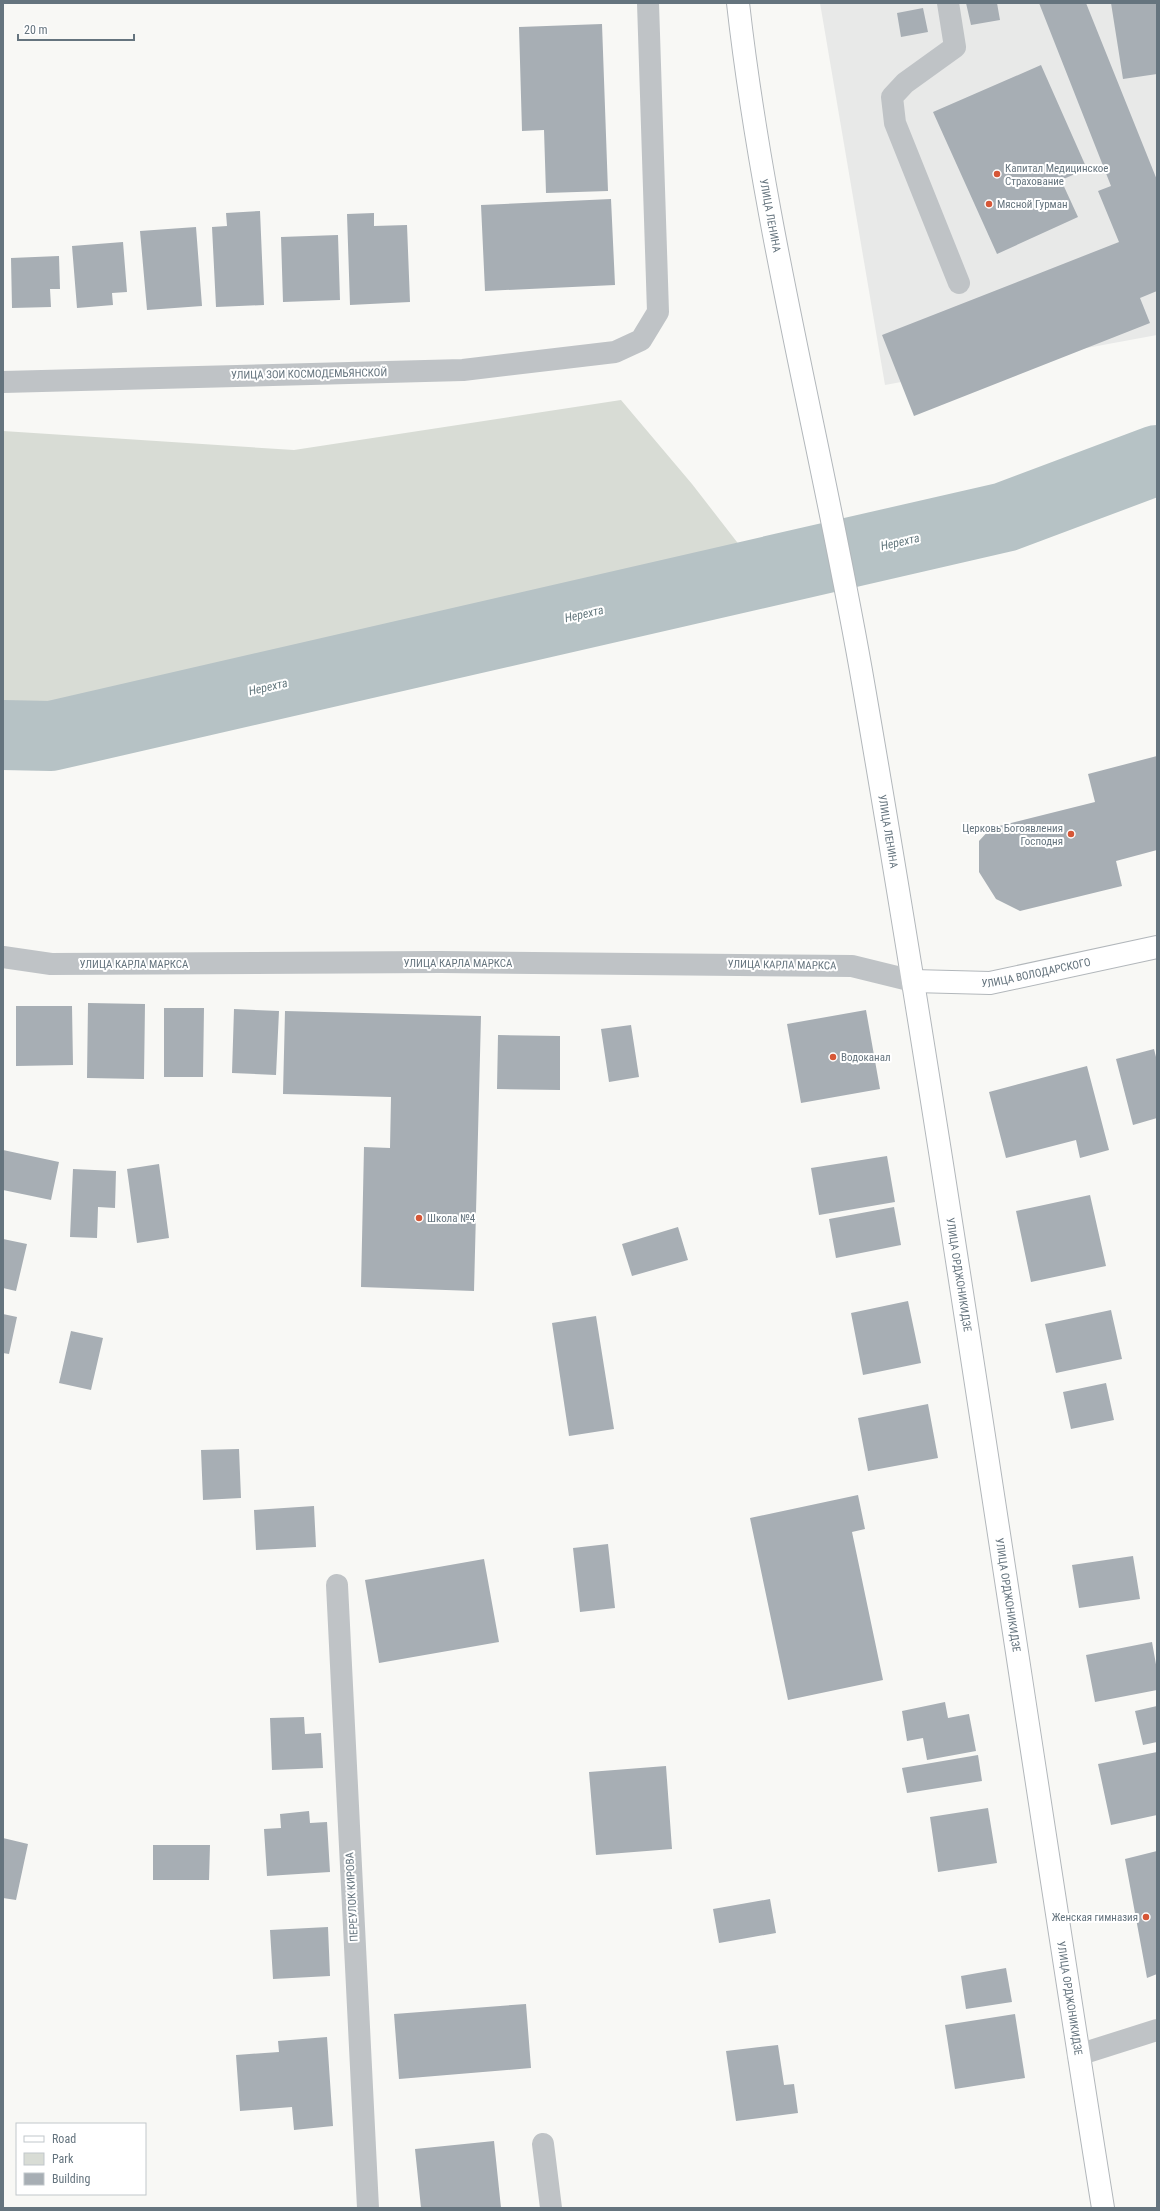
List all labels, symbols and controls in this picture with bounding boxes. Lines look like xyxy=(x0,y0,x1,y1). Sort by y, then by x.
scale bar xyxy=(18,16,134,42)
text: 20 m xyxy=(24,23,48,37)
place label: Капитал Медицинское Страхование xyxy=(1005,162,1109,188)
marker: Капитал Медицинское Страхование xyxy=(992,169,1002,179)
street label: УЛИЦА ЛЕНИНА xyxy=(757,178,784,254)
place label: Мясной Гурман xyxy=(997,198,1068,211)
marker: Мясной Гурман xyxy=(984,199,994,209)
street label: УЛИЦА ЗОИ КОСМОДЕМЬЯНСКОЙ xyxy=(231,366,387,382)
water label: Нерехта xyxy=(879,531,921,553)
water label: Нерехта xyxy=(563,603,605,625)
water label: Нерехта xyxy=(247,676,289,698)
street label: УЛИЦА ЛЕНИНА xyxy=(876,793,901,870)
place label: Церковь Богоявления Господня xyxy=(962,822,1063,848)
marker: Церковь Богоявления Господня xyxy=(1066,829,1076,839)
street label: УЛИЦА ВОЛОДАРСКОГО xyxy=(981,955,1092,990)
street label: УЛИЦА КАРЛА МАРКСА xyxy=(404,957,513,970)
street label: УЛИЦА КАРЛА МАРКСА xyxy=(80,958,189,971)
street label: УЛИЦА КАРЛА МАРКСА xyxy=(727,958,837,972)
place label: Водоканал xyxy=(841,1051,891,1064)
marker: Водоканал xyxy=(828,1052,838,1062)
place label: Школа №4 xyxy=(427,1212,476,1225)
marker: Школа №4 xyxy=(414,1213,424,1223)
street label: УЛИЦА ОРДЖОНИКИДЗЕ xyxy=(944,1217,975,1333)
street label: УЛИЦА ОРДЖОНИКИДЗЕ xyxy=(993,1537,1023,1653)
street label: ПЕРЕУЛОК КИРОВА xyxy=(343,1851,361,1942)
place label: Женская гимназия xyxy=(1052,1911,1138,1924)
marker: Женская гимназия xyxy=(1141,1912,1151,1922)
street label: УЛИЦА ОРДЖОНИКИДЗЕ xyxy=(1055,1940,1085,2057)
legend xyxy=(16,2123,146,2195)
text: Road xyxy=(52,2132,76,2146)
text: Park xyxy=(52,2152,74,2166)
text: Building xyxy=(52,2172,90,2186)

